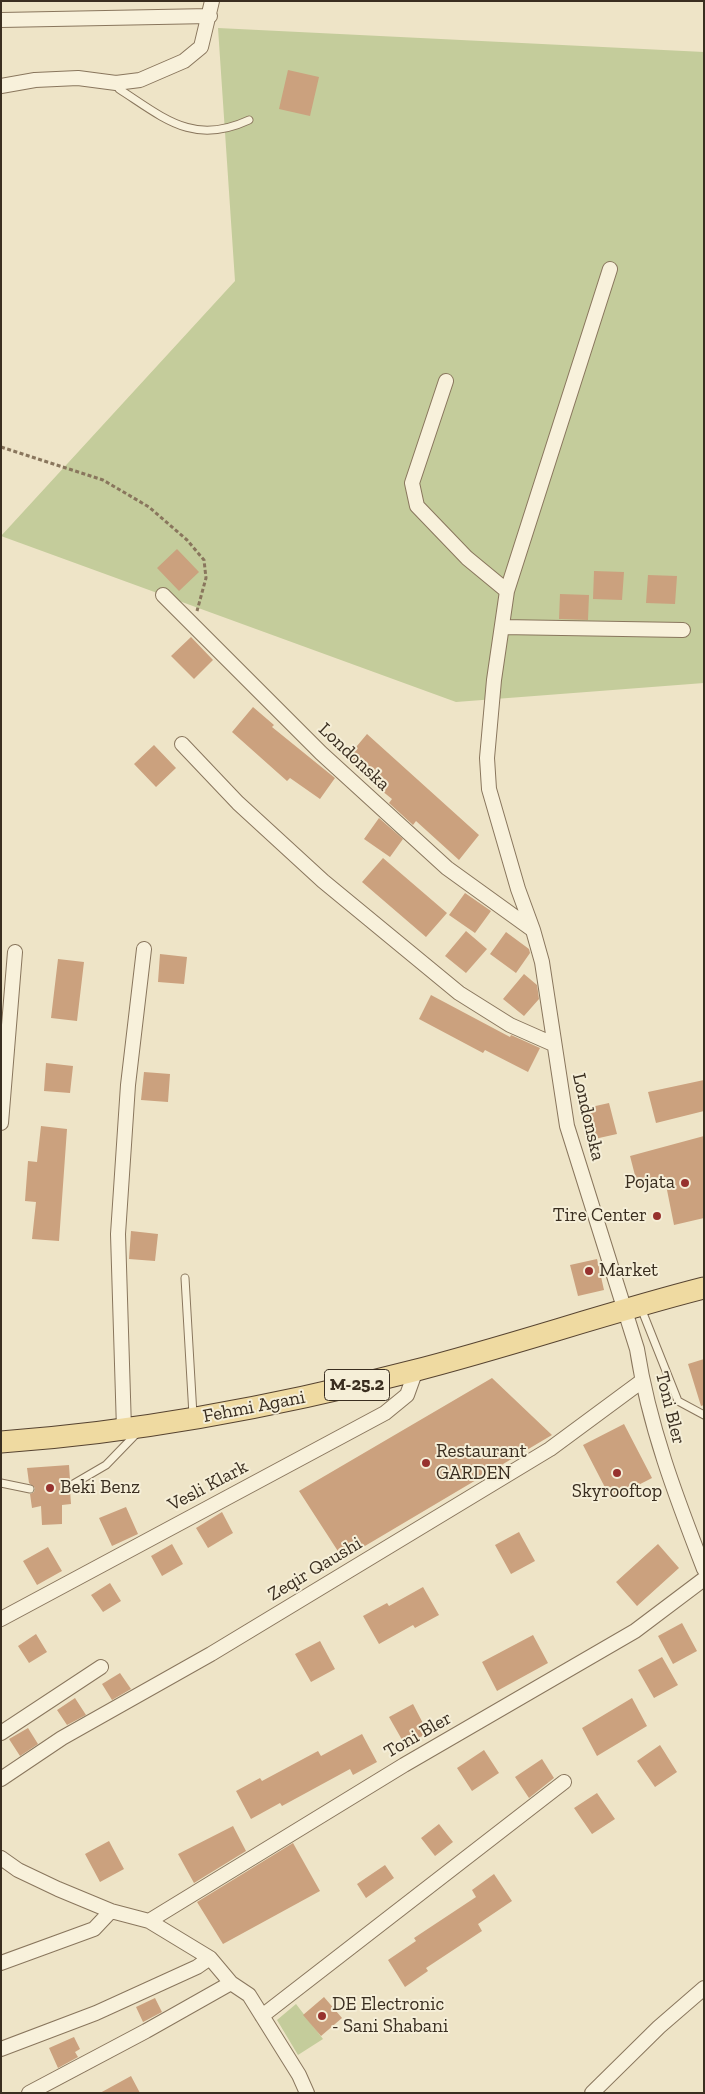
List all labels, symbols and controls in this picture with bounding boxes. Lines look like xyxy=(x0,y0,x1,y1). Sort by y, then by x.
street label: Londonska xyxy=(314,718,394,796)
street label: Londonska xyxy=(567,1071,609,1163)
place label: Pojata xyxy=(625,1172,675,1194)
marker: Pojata xyxy=(679,1177,691,1189)
place label: Tire Center xyxy=(553,1205,647,1227)
marker: Tire Center xyxy=(651,1210,663,1222)
place label: Market xyxy=(599,1260,658,1282)
marker: Market xyxy=(583,1265,595,1277)
street label: Toni Bler xyxy=(650,1369,690,1447)
road number: M-25.2 xyxy=(324,1370,390,1400)
street label: Fehmi Agani xyxy=(201,1386,307,1428)
place label: Restaurant GARDEN xyxy=(436,1441,527,1485)
street label: Vesli Klark xyxy=(164,1455,252,1517)
marker: Restaurant GARDEN xyxy=(420,1457,432,1469)
marker: Skyrooftop xyxy=(611,1467,623,1479)
place label: Beki Benz xyxy=(60,1477,140,1499)
place label: Skyrooftop xyxy=(572,1481,662,1503)
marker: Beki Benz xyxy=(44,1482,56,1494)
street label: Zeqir Qaushi xyxy=(264,1532,366,1606)
street label: Toni Bler xyxy=(380,1707,456,1763)
place label: DE Electronic - Sani Shabani xyxy=(332,1994,448,2038)
marker: DE Electronic - Sani Shabani xyxy=(316,2010,328,2022)

